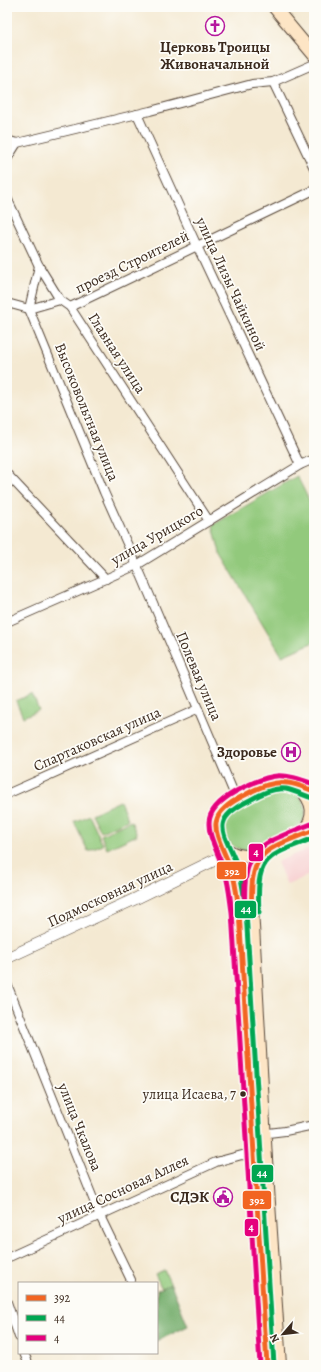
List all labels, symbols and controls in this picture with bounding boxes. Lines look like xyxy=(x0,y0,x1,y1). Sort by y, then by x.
church icon: Церковь Троицы Живоначальной xyxy=(204,15,226,37)
place label: Церковь Троицы Живоначальной xyxy=(160,37,270,74)
street label: улица Лизы Чайкиной xyxy=(191,213,271,354)
street label: проезд Строителей xyxy=(72,226,193,298)
street label: Главная улица xyxy=(83,309,151,397)
street label: Высоковольтная улица xyxy=(50,340,124,484)
street label: улица Урицкого xyxy=(106,501,207,570)
street label: Полевая улица xyxy=(171,628,227,724)
street label: Спартаковская улица xyxy=(30,702,164,776)
hospital icon: Здоровье xyxy=(280,741,302,763)
place label: Здоровье xyxy=(217,742,277,762)
line badge: 4 xyxy=(248,843,264,862)
text: 4 xyxy=(253,845,259,860)
street label: Подмосковная улица xyxy=(44,856,176,932)
line badge: 392 xyxy=(216,861,247,880)
text: 392 xyxy=(224,864,240,879)
line badge: 44 xyxy=(234,900,257,919)
text: 44 xyxy=(241,902,251,917)
street label: улица Чкалова xyxy=(53,1079,107,1174)
place label: улица Исаева, 7 xyxy=(142,1085,236,1104)
marker: улица Исаева, 7 xyxy=(238,1089,248,1099)
street label: улица Сосновая Аллея xyxy=(53,1150,192,1229)
line badge: 44 xyxy=(251,1164,274,1183)
text: 44 xyxy=(257,1166,267,1181)
public building icon: СДЭК xyxy=(212,1186,234,1208)
place label: СДЭК xyxy=(170,1187,209,1207)
line badge: 392 xyxy=(242,1190,272,1210)
text: 392 xyxy=(249,1193,265,1208)
line badge: 4 xyxy=(244,1218,259,1237)
text: 4 xyxy=(248,1220,254,1235)
legend xyxy=(18,1282,158,1354)
text: 392 xyxy=(54,1290,70,1306)
text: 44 xyxy=(54,1310,65,1326)
north arrow xyxy=(263,1314,303,1354)
text: 4 xyxy=(54,1330,60,1346)
text: N xyxy=(266,1331,283,1346)

